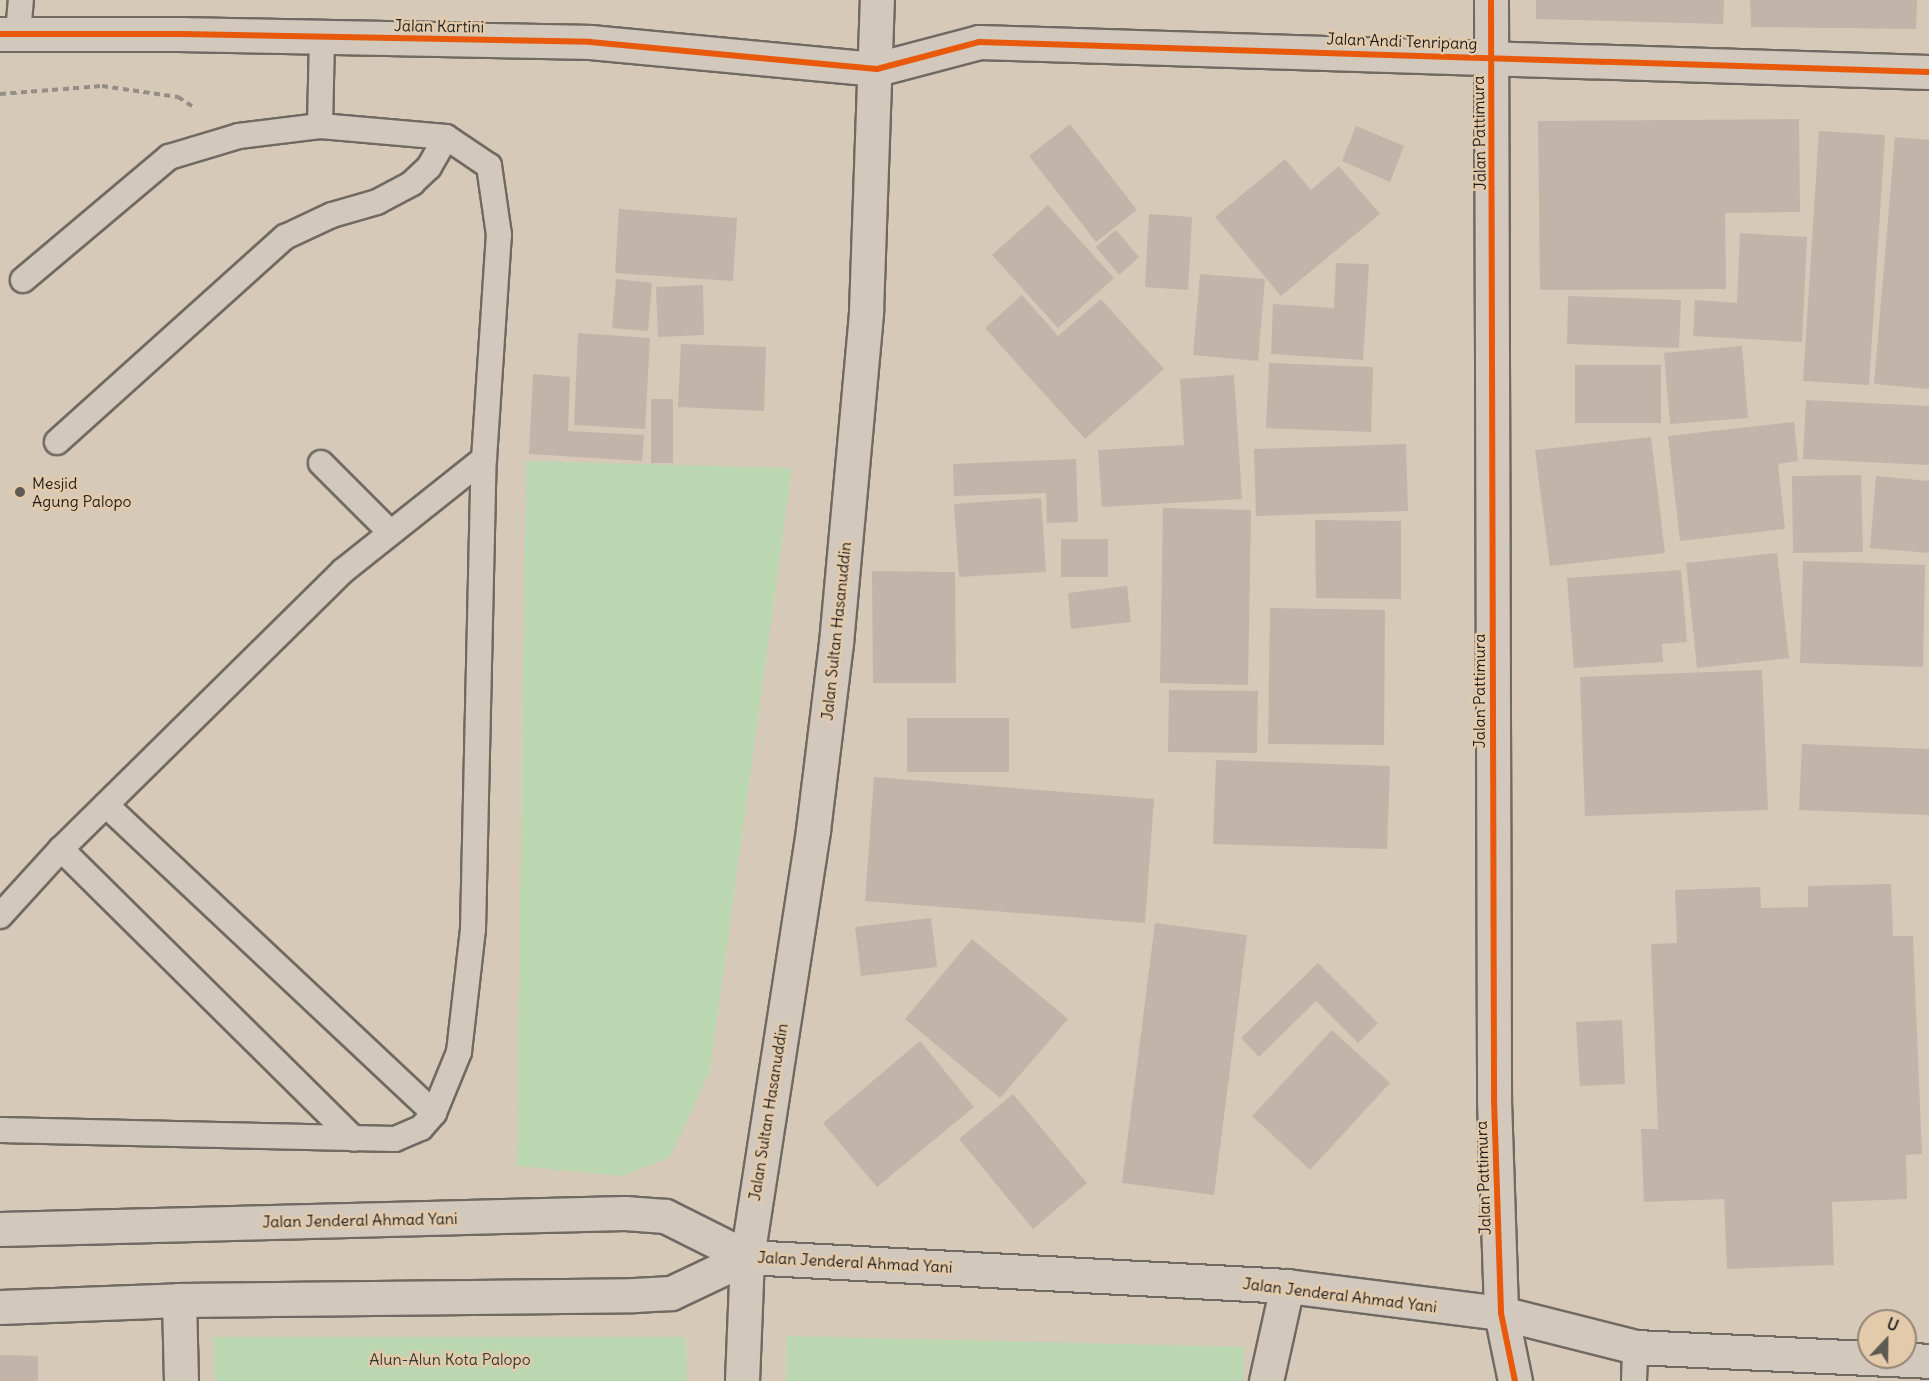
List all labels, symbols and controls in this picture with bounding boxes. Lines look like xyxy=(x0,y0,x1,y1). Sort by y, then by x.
street label: Jalan Kartini xyxy=(394,16,484,36)
street label: Jalan Andi Tenripang xyxy=(1326,29,1478,53)
street label: Jalan Pattimura xyxy=(1468,76,1490,190)
place label: Mesjid Agung Palopo xyxy=(32,473,132,511)
marker: Mesjid Agung Palopo xyxy=(13,485,27,499)
street label: Jalan Sultan Hasanuddin xyxy=(817,541,855,721)
street label: Jalan Pattimura xyxy=(1469,634,1489,748)
street label: Jalan Sultan Hasanuddin xyxy=(744,1022,792,1202)
street label: Jalan Pattimura xyxy=(1471,1120,1495,1236)
street label: Jalan Jenderal Ahmad Yani xyxy=(262,1209,458,1231)
street label: Jalan Jenderal Ahmad Yani xyxy=(757,1247,953,1277)
street label: Jalan Jenderal Ahmad Yani xyxy=(1242,1274,1438,1316)
north arrow xyxy=(1857,1309,1917,1369)
text: U xyxy=(1884,1313,1902,1335)
park label: Alun-Alun Kota Palopo xyxy=(369,1349,531,1369)

